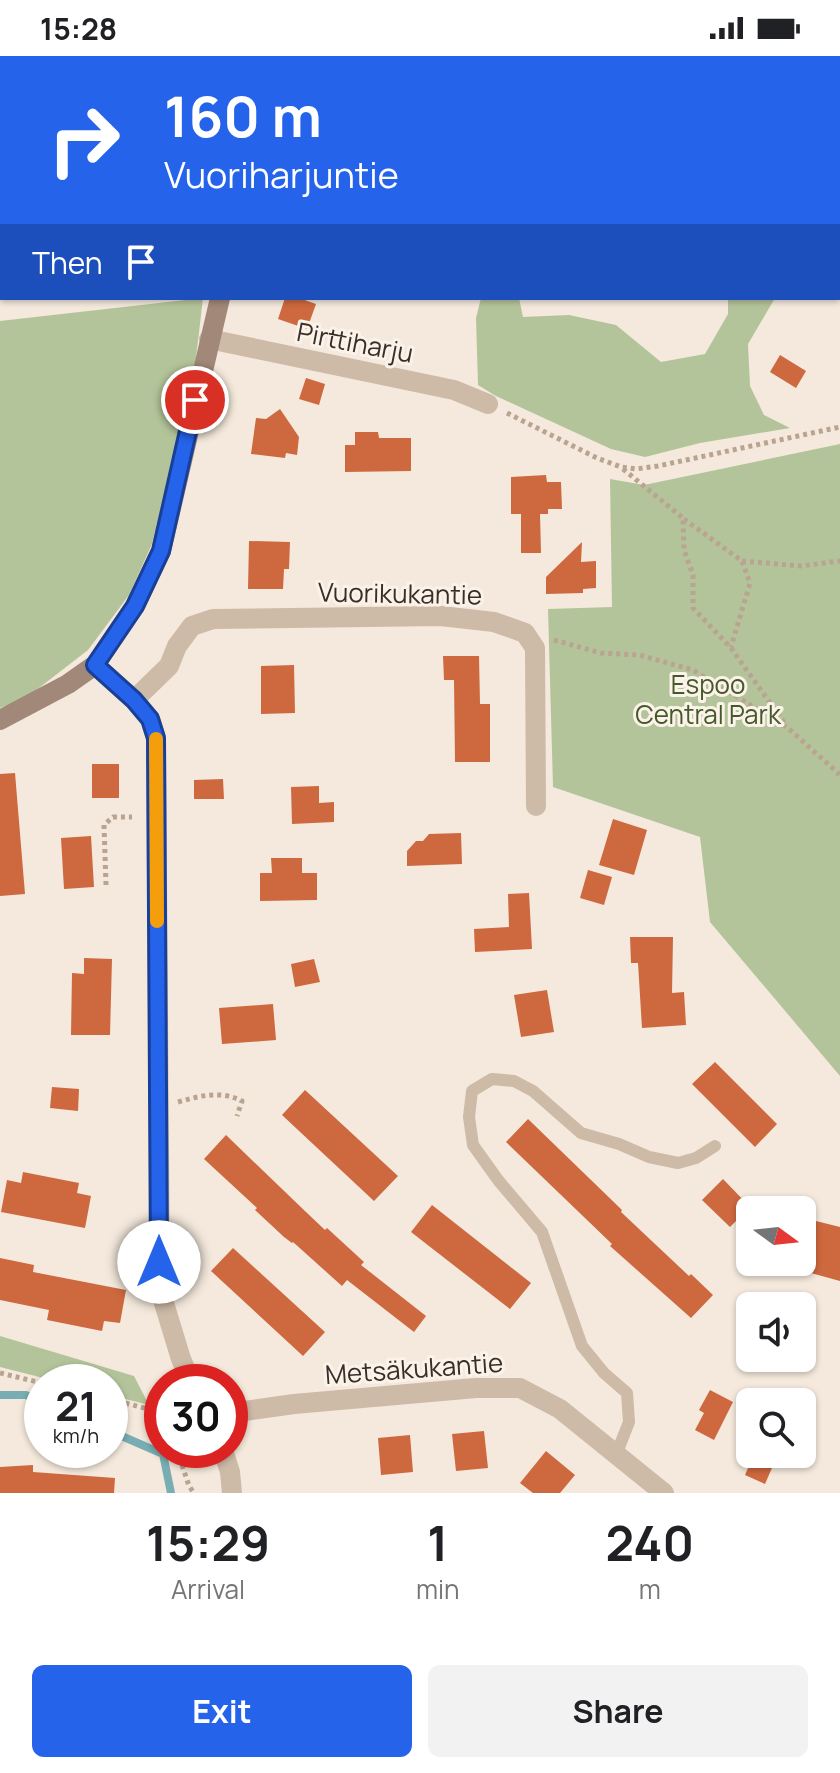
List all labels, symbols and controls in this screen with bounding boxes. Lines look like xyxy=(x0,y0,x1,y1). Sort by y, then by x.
text: 15:28 xyxy=(40,8,117,49)
text: 160 m xyxy=(164,77,322,154)
icon: right xyxy=(32,88,136,192)
text: Vuoriharjuntie xyxy=(164,150,399,199)
icon: arrive xyxy=(119,240,163,284)
text: Then xyxy=(32,242,103,283)
street label: Pirttiharju xyxy=(294,313,416,371)
pin xyxy=(161,366,229,434)
icon: arrive xyxy=(173,378,217,422)
street label: Vuorikukantie xyxy=(318,574,482,612)
park label: Espoo Central Park xyxy=(635,666,782,732)
north arrow xyxy=(736,1196,816,1276)
map controls xyxy=(736,1196,816,1468)
position arrow xyxy=(117,1220,201,1304)
button: sound xyxy=(736,1292,816,1372)
street label: Metsäkukantie xyxy=(324,1344,504,1392)
speed limit sign: 30 xyxy=(144,1364,248,1468)
text: 21 xyxy=(55,1378,97,1433)
button: search xyxy=(736,1388,816,1468)
text: km/h xyxy=(53,1422,99,1449)
text: 15:29 xyxy=(146,1510,270,1575)
text: 1 xyxy=(427,1510,448,1575)
text: 240 xyxy=(606,1510,694,1575)
text: Arrival xyxy=(171,1571,245,1607)
text: min xyxy=(416,1571,460,1607)
text: m xyxy=(639,1571,661,1607)
button: Exit xyxy=(32,1665,412,1757)
button: Share xyxy=(428,1665,808,1757)

